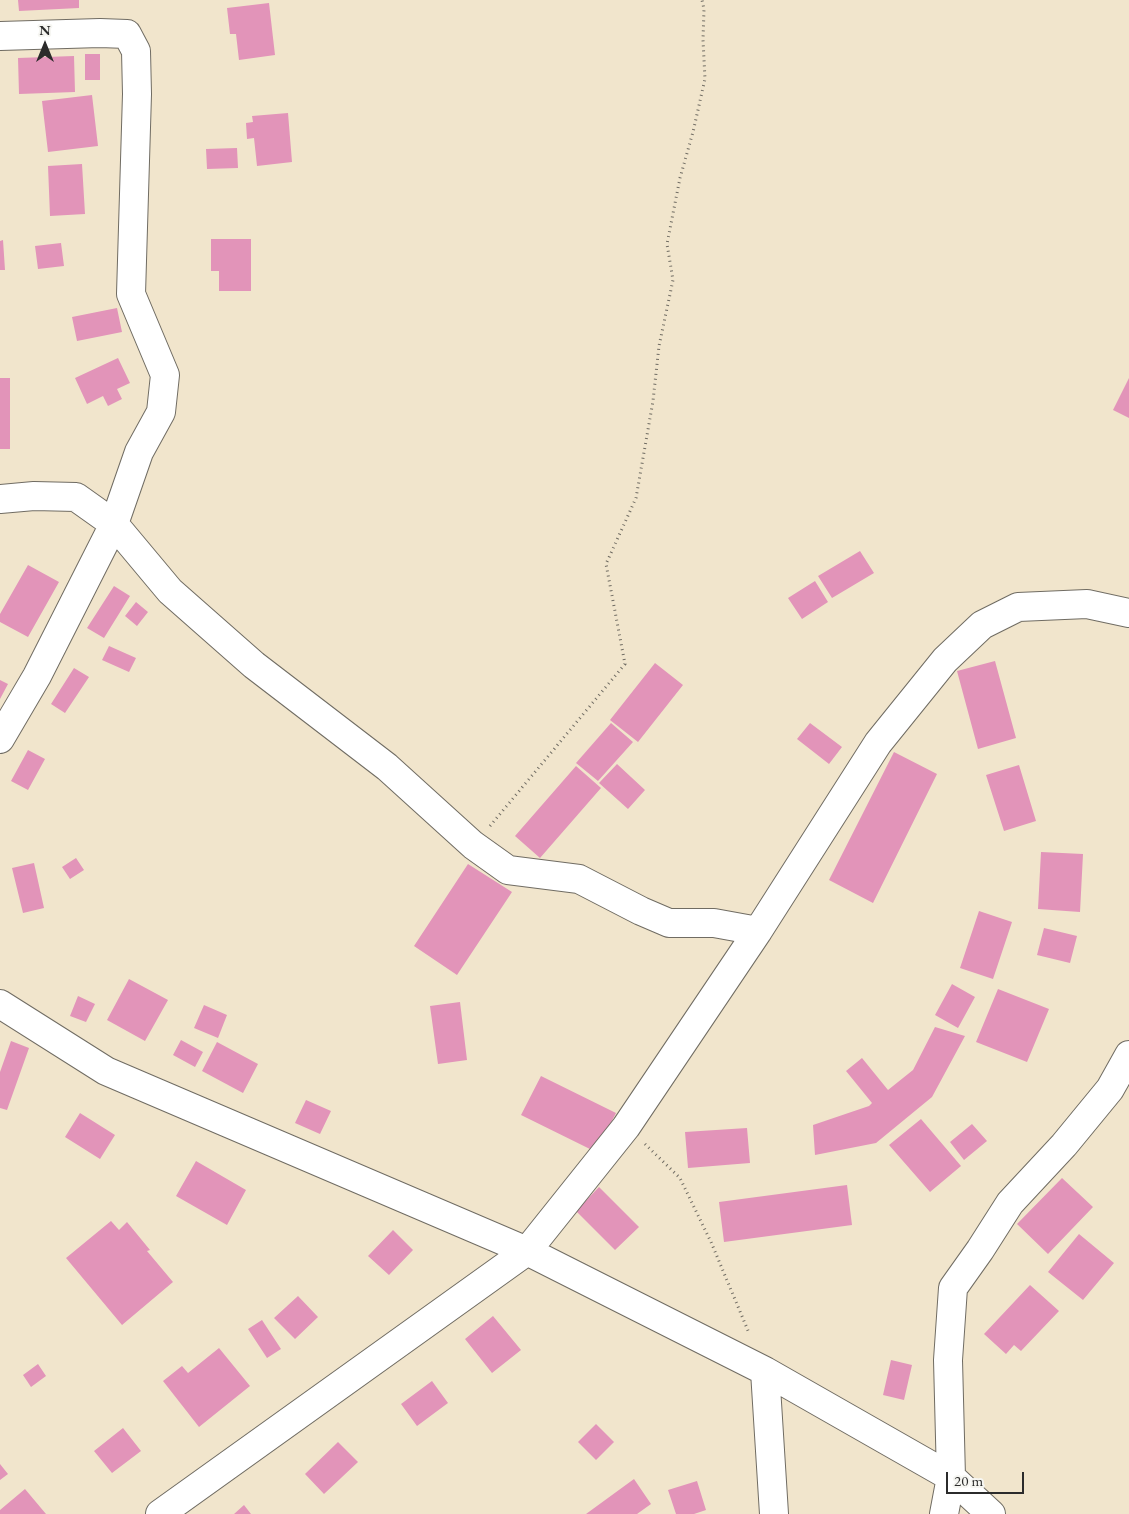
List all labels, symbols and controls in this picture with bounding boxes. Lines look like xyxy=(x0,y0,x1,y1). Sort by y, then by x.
north arrow xyxy=(20,20,70,70)
text: N xyxy=(39,21,51,39)
scale bar xyxy=(949,1462,1026,1494)
text: 20 m xyxy=(954,1471,983,1490)

